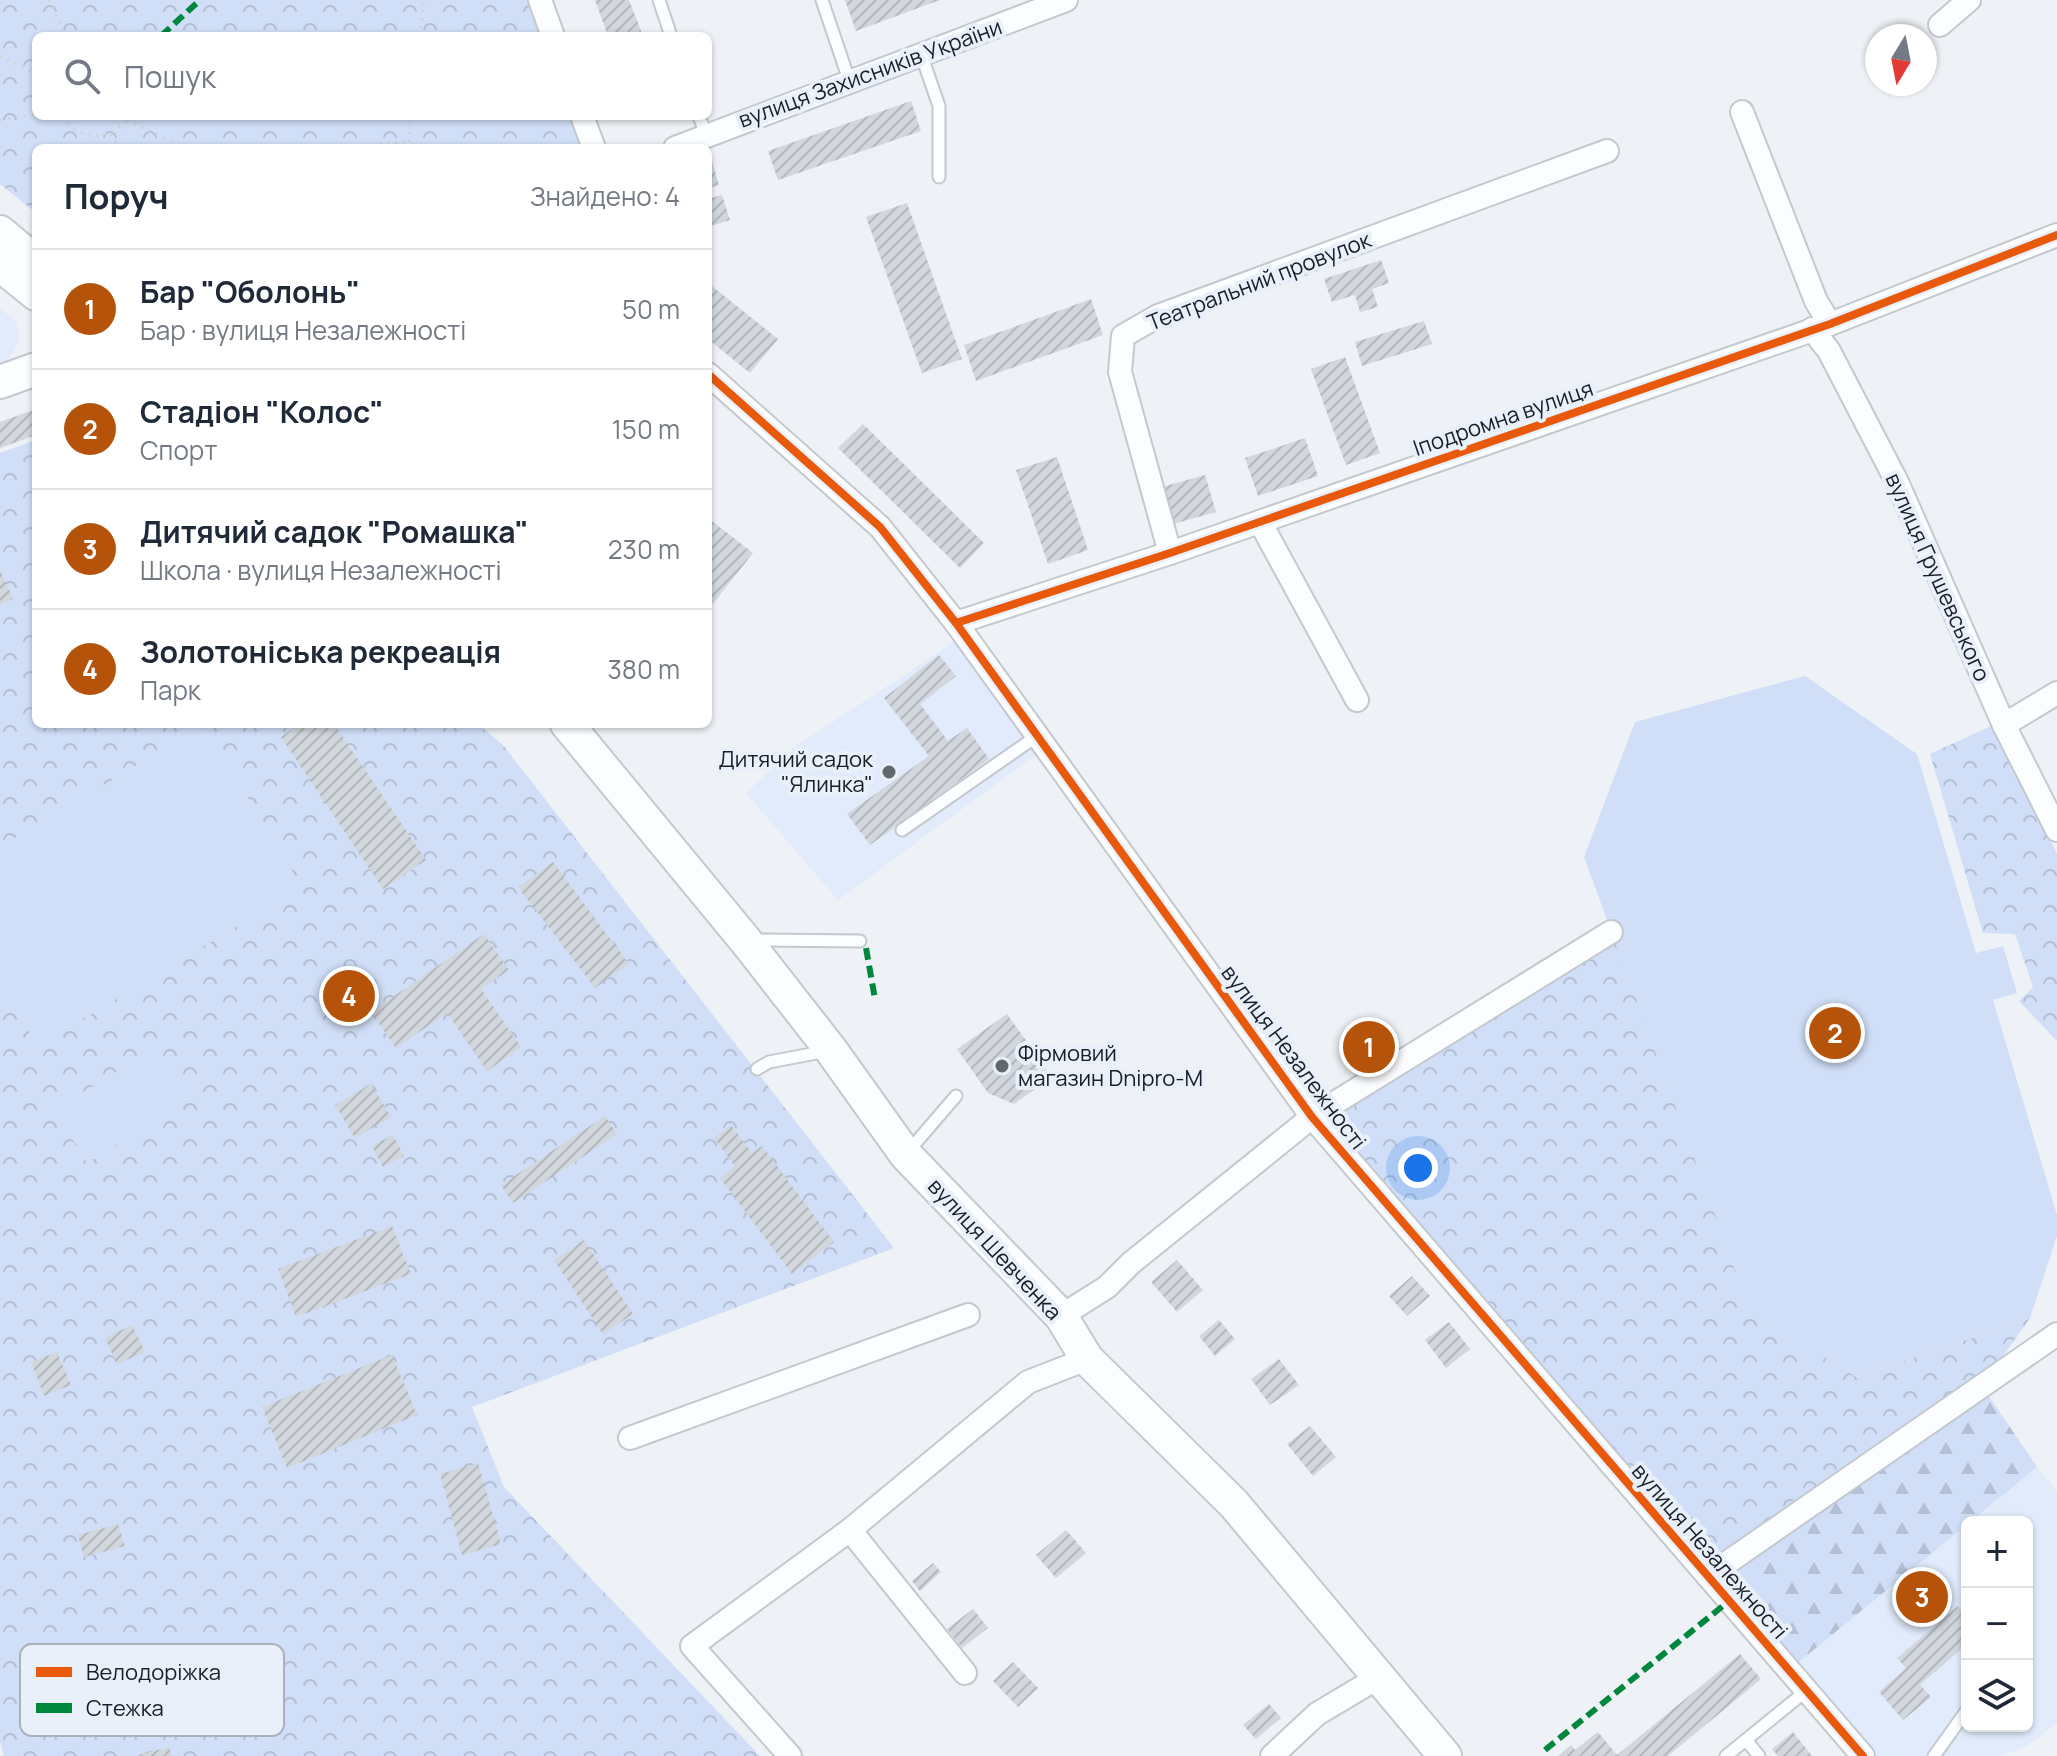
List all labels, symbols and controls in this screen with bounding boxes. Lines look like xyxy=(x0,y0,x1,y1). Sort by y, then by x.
street label: вулиця Захисників України xyxy=(734,11,1006,135)
north arrow xyxy=(1865,24,1937,96)
search box xyxy=(32,32,712,120)
icon: search xyxy=(60,54,104,98)
text: Пошук xyxy=(124,56,216,97)
text: Поруч xyxy=(64,173,168,219)
text: Знайдено: 4 xyxy=(530,178,680,214)
street label: Театральний провулок xyxy=(1143,224,1376,338)
text: Бар "Оболонь" xyxy=(140,271,360,312)
text: 1 xyxy=(84,291,96,327)
text: 50 m xyxy=(622,291,680,327)
text: Бар · вулиця Незалежності xyxy=(140,312,466,348)
street label: Іподромна вулиця xyxy=(1409,373,1597,463)
text: Стадіон "Колос" xyxy=(140,391,384,432)
text: 2 xyxy=(82,411,98,447)
text: 150 m xyxy=(612,411,680,447)
text: Спорт xyxy=(140,432,217,468)
street label: вулиця Грушевського xyxy=(1879,468,1997,686)
text: Дитячий садок "Ромашка" xyxy=(140,511,529,552)
text: 3 xyxy=(82,531,98,567)
text: 230 m xyxy=(608,531,680,567)
text: Школа · вулиця Незалежності xyxy=(140,552,502,588)
text: Золотоніська рекреація xyxy=(140,631,501,672)
text: 4 xyxy=(82,651,98,687)
text: 380 m xyxy=(607,651,680,687)
text: Парк xyxy=(140,672,201,708)
place label: Дитячий садок "Ялинка" xyxy=(719,744,874,799)
marker: Дитячий садок "Ялинка" xyxy=(880,763,898,781)
street label: вулиця Незалежності xyxy=(1215,959,1373,1155)
pin: 4 xyxy=(323,966,375,1026)
pin: 2 xyxy=(1809,1003,1861,1063)
pin: 1 xyxy=(1343,1017,1395,1077)
place label: Фірмовий магазин Dnipro-M xyxy=(1018,1038,1203,1093)
marker: Фірмовий магазин Dnipro-M xyxy=(993,1057,1011,1075)
your location xyxy=(1398,1148,1438,1188)
street label: вулиця Шевченка xyxy=(921,1172,1069,1326)
street label: вулиця Незалежності xyxy=(1625,1457,1795,1645)
map controls xyxy=(1961,1516,2033,1732)
button: + xyxy=(1961,1516,2033,1588)
pin: 3 xyxy=(1896,1567,1948,1627)
button: − xyxy=(1961,1588,2033,1660)
legend xyxy=(20,1644,284,1736)
text: Велодоріжка xyxy=(86,1657,221,1687)
button: layers xyxy=(1961,1660,2033,1732)
text: Стежка xyxy=(86,1693,164,1723)

